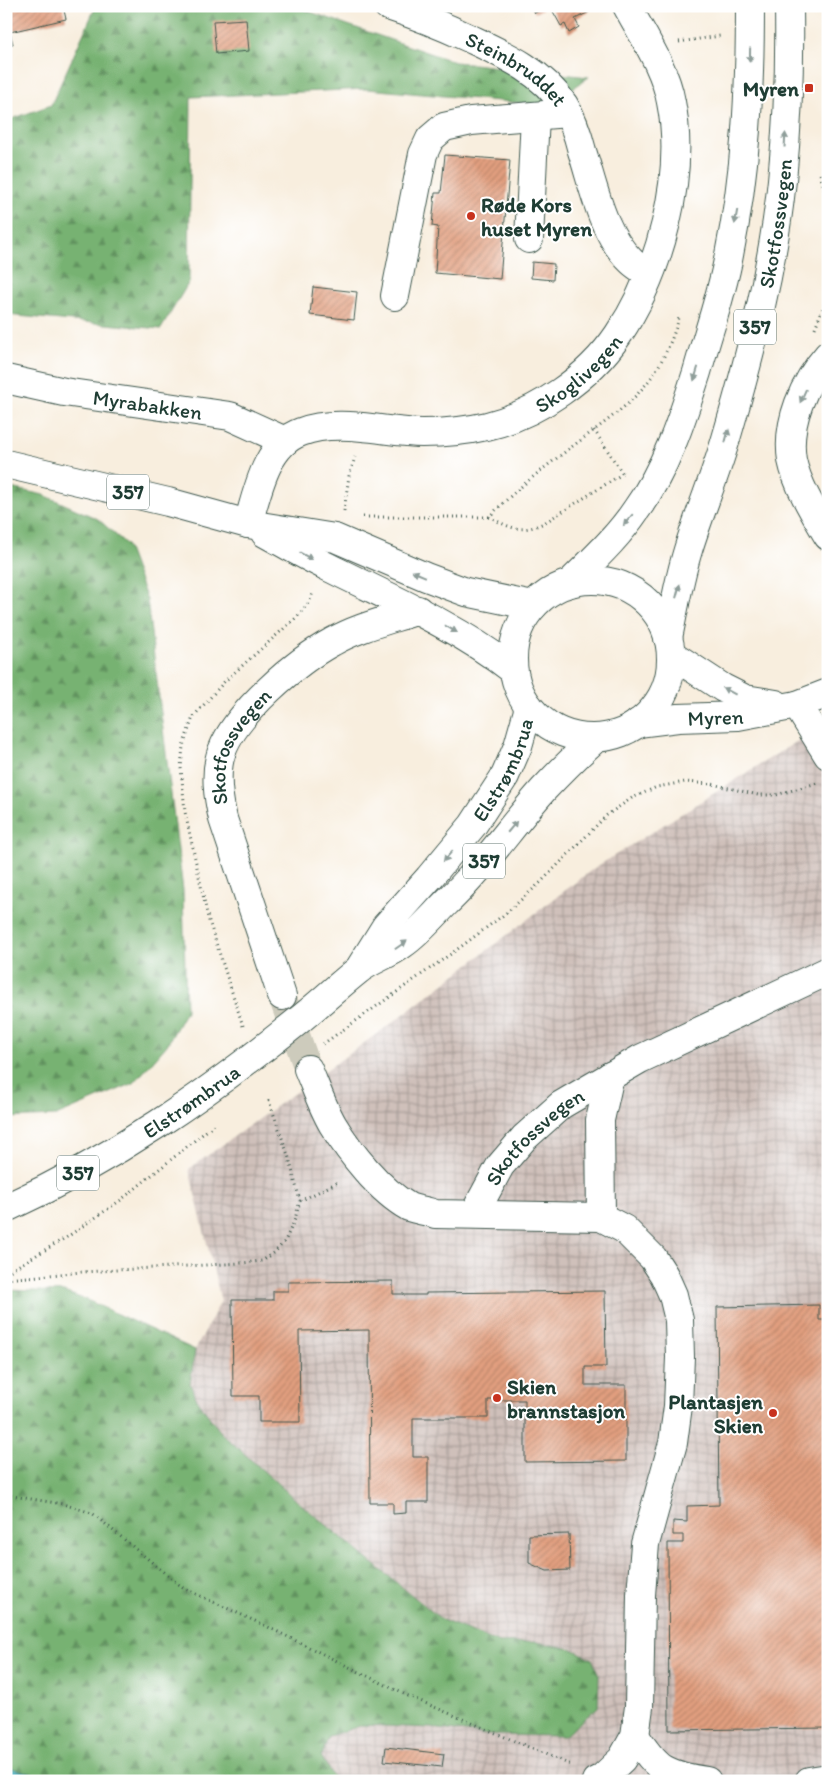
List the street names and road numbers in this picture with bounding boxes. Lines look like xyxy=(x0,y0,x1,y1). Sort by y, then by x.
street label: Steinbruddet xyxy=(462,26,573,111)
street label: Skotfossvegen xyxy=(753,158,796,290)
road number: 357 xyxy=(734,310,776,344)
street label: Skoglivegen xyxy=(530,329,627,418)
street label: Myrabakken xyxy=(91,384,204,424)
road number: 357 xyxy=(107,474,149,510)
street label: Skotfossvegen xyxy=(205,682,276,807)
street label: Myren xyxy=(687,703,744,730)
street label: Elstrømbrua xyxy=(467,715,538,826)
road number: 357 xyxy=(463,844,505,878)
street label: Elstrømbrua xyxy=(138,1059,244,1143)
street label: Skotfossvegen xyxy=(480,1082,588,1189)
road number: 357 xyxy=(57,1156,99,1190)

